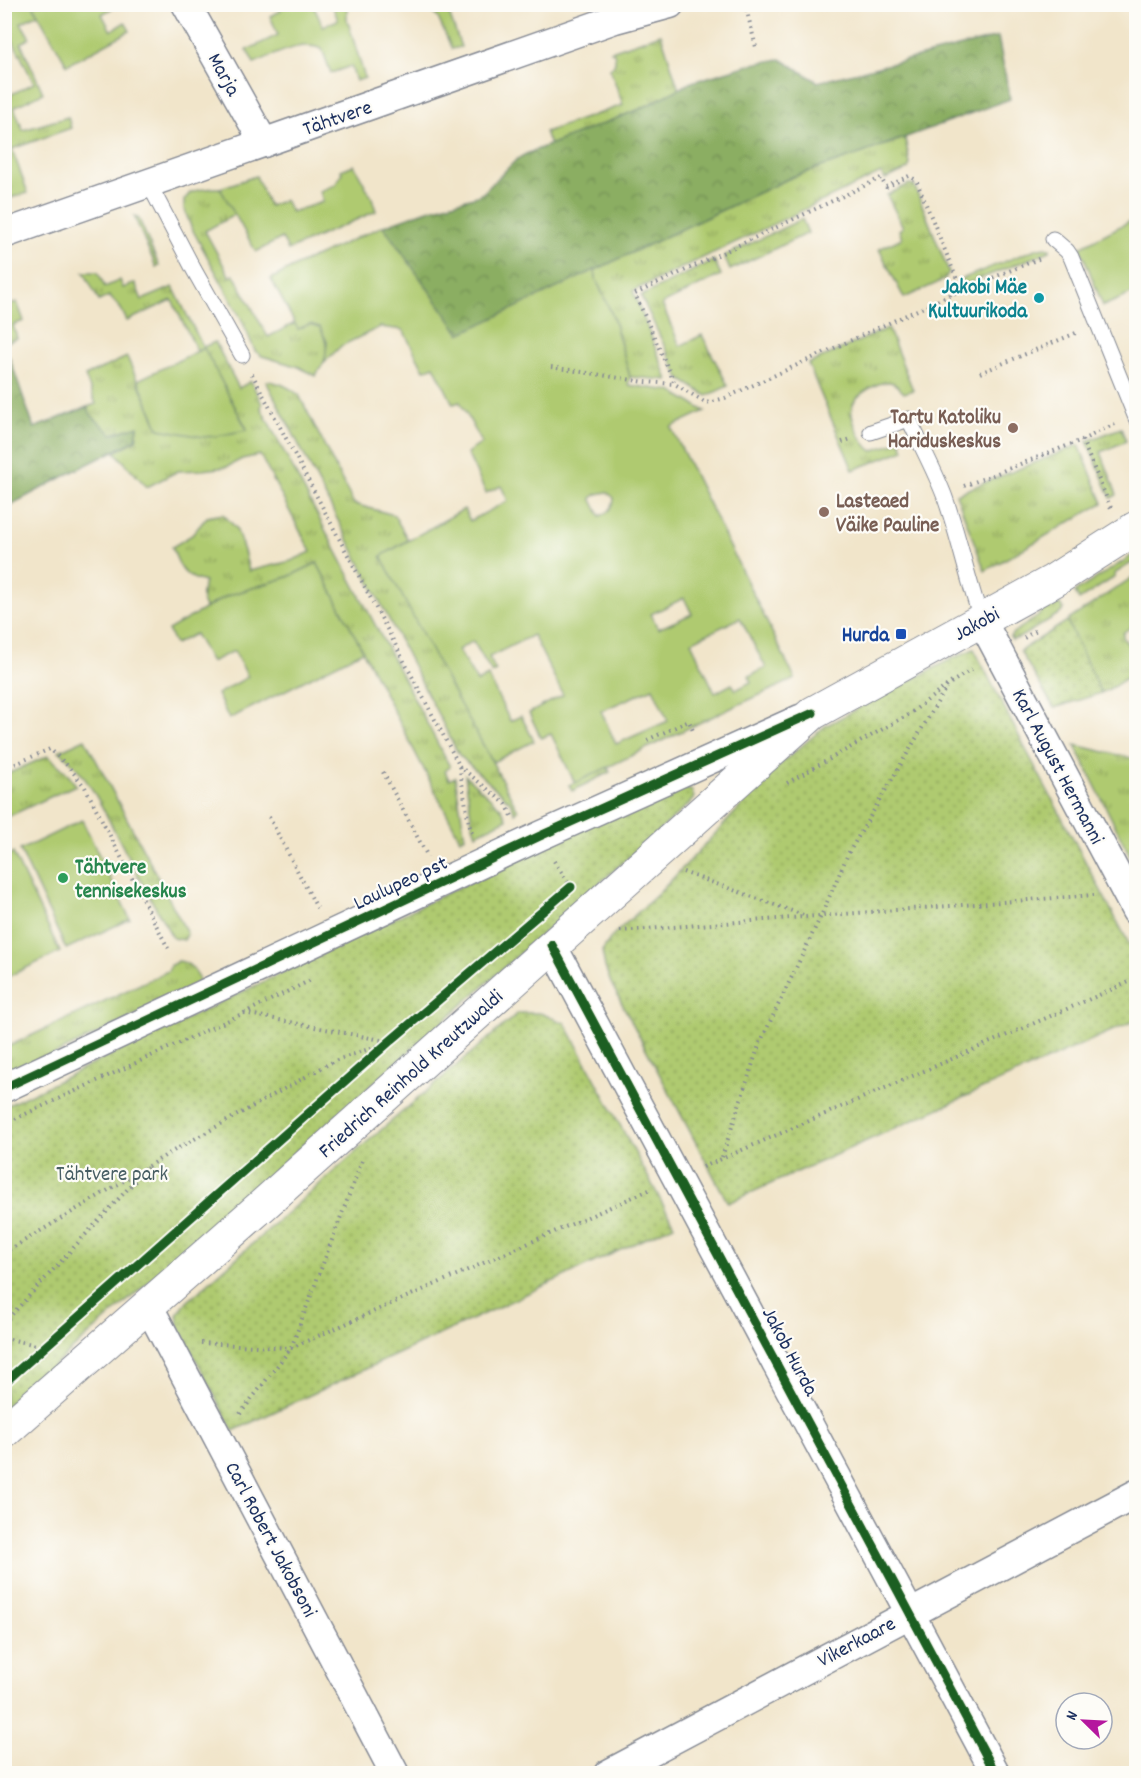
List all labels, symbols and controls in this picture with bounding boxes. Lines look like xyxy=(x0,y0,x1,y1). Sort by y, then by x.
street label: Marja xyxy=(198,48,247,104)
street label: Tähtvere xyxy=(299,94,377,146)
place label: Jakobi Mäe Kultuurikoda xyxy=(928,274,1028,328)
marker: Jakobi Mäe Kultuurikoda xyxy=(1032,291,1046,305)
place label: Tartu Katoliku Hariduskeskus xyxy=(888,404,1001,458)
marker: Tartu Katoliku Hariduskeskus xyxy=(1006,421,1020,435)
place label: Lasteaed Väike Pauline xyxy=(836,488,939,542)
marker: Lasteaed Väike Pauline xyxy=(817,505,831,519)
street label: Jakobi xyxy=(949,601,1006,650)
place label: Hurda xyxy=(842,622,890,652)
marker: Hurda xyxy=(894,627,908,641)
street label: Karl August Hermanni xyxy=(1003,684,1110,851)
street label: Laulupeo pst xyxy=(349,850,454,920)
place label: Tähtvere tennisekeskus xyxy=(75,854,187,908)
marker: Tähtvere tennisekeskus xyxy=(56,871,70,885)
street label: Friedrich Reinhold Kreutzwaldi xyxy=(313,984,511,1167)
park label: Tähtvere park xyxy=(56,1161,168,1191)
street label: Jakob Hurda xyxy=(752,1303,825,1403)
street label: Carl Robert Jakobsoni xyxy=(216,1457,323,1624)
street label: Vikerkaare xyxy=(813,1610,902,1677)
north arrow xyxy=(1054,1691,1114,1751)
text: N xyxy=(1060,1708,1085,1724)

